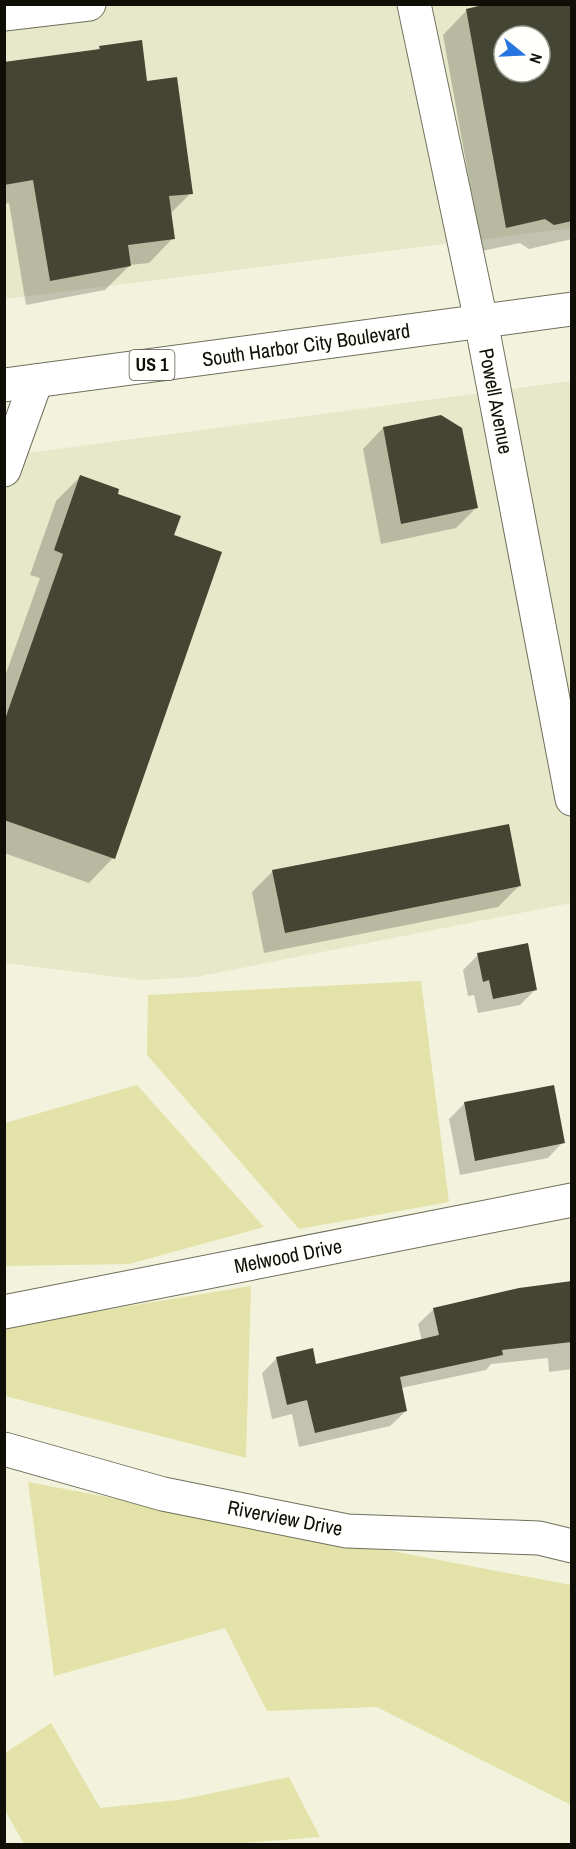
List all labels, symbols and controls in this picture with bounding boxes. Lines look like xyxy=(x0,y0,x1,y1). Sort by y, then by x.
north arrow xyxy=(492,24,552,84)
text: N xyxy=(524,51,548,67)
street label: South Harbor City Boulevard xyxy=(200,317,412,372)
street label: Powell Avenue xyxy=(473,346,520,456)
road number: US 1 xyxy=(130,350,174,380)
street label: Melwood Drive xyxy=(232,1232,344,1279)
street label: Riverview Drive xyxy=(225,1493,345,1542)

